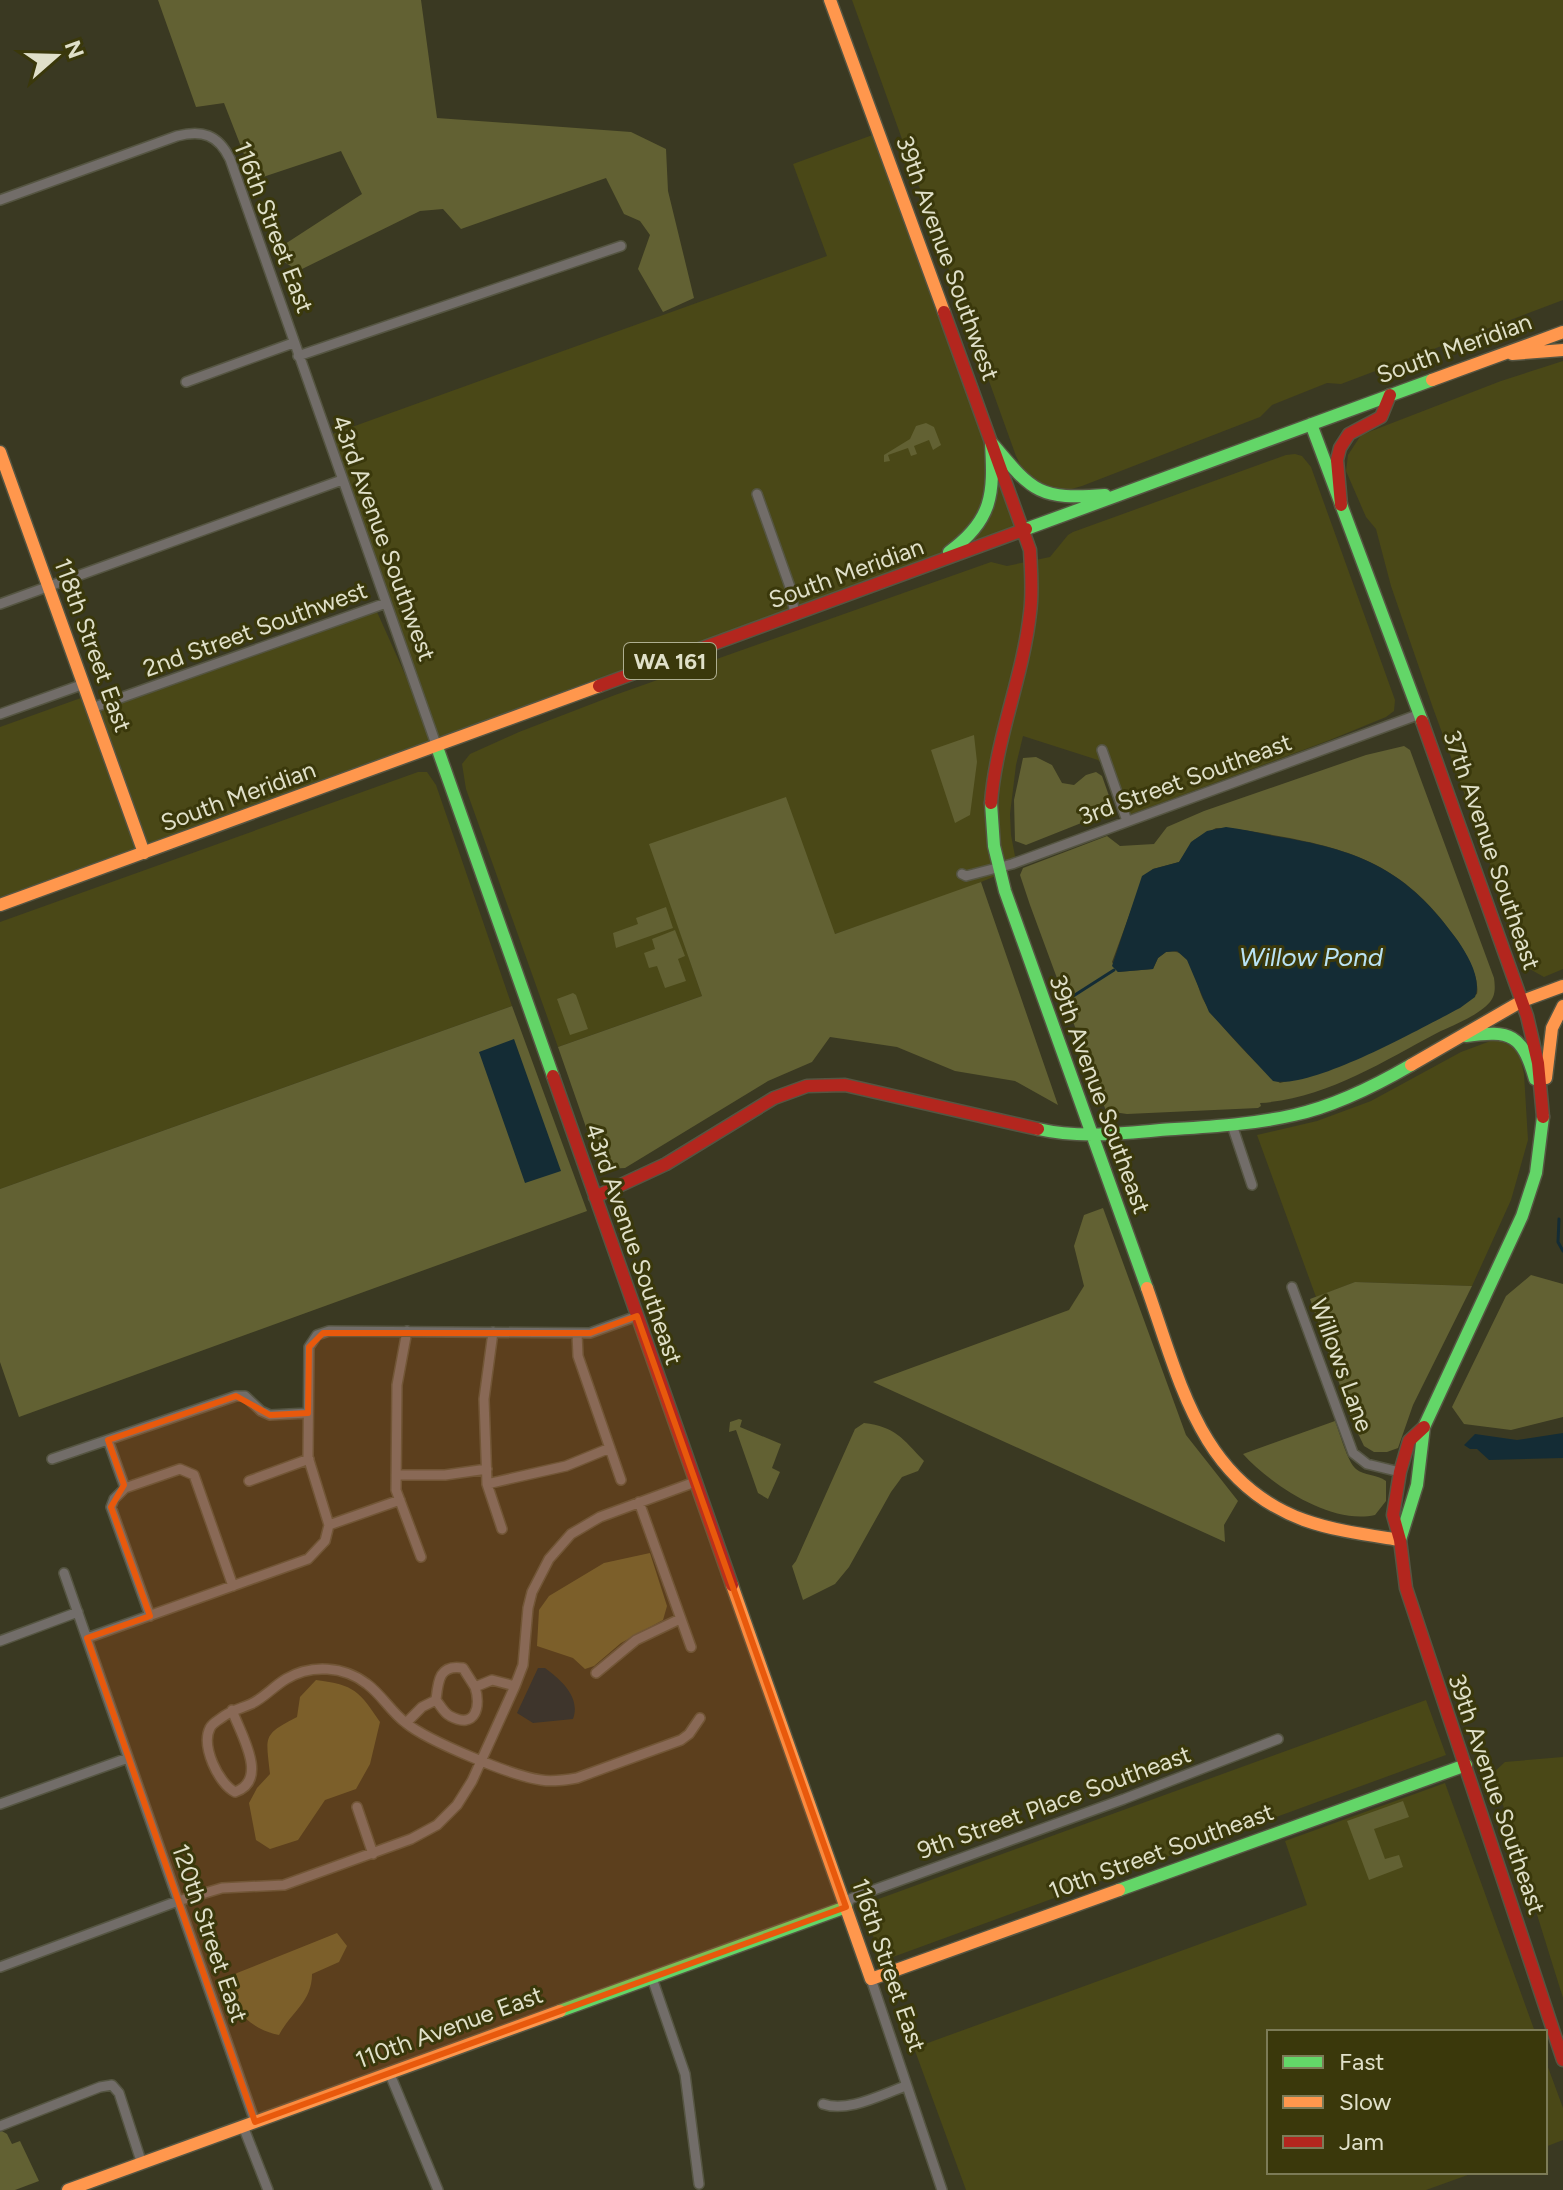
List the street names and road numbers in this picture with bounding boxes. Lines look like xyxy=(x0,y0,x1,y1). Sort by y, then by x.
street label: 39th Avenue Southwest xyxy=(890,132,1006,384)
street label: 116th Street East xyxy=(228,137,320,317)
street label: South Meridian xyxy=(1373,307,1535,389)
street label: 43rd Avenue Southwest xyxy=(326,411,442,665)
street label: South Meridian xyxy=(765,532,927,614)
street label: 118th Street East xyxy=(48,554,138,736)
street label: 2nd Street Southwest xyxy=(139,575,371,683)
road number: WA 161 xyxy=(624,643,716,679)
street label: 37th Avenue Southeast xyxy=(1437,726,1547,974)
street label: 3rd Street Southeast xyxy=(1075,727,1295,831)
street label: South Meridian xyxy=(157,755,319,837)
street label: 39th Avenue Southeast xyxy=(1043,971,1157,1217)
street label: 43rd Avenue Southeast xyxy=(579,1120,689,1368)
street label: Willows Lane xyxy=(1304,1294,1380,1436)
street label: 39th Avenue Southeast xyxy=(1442,1670,1552,1918)
street label: 9th Street Place Southeast xyxy=(913,1739,1195,1865)
street label: 10th Street Southeast xyxy=(1045,1797,1277,1905)
street label: 120th Street East xyxy=(166,1840,254,2026)
street label: 116th Street East xyxy=(846,1874,932,2056)
street label: 110th Avenue East xyxy=(351,1980,547,2074)

